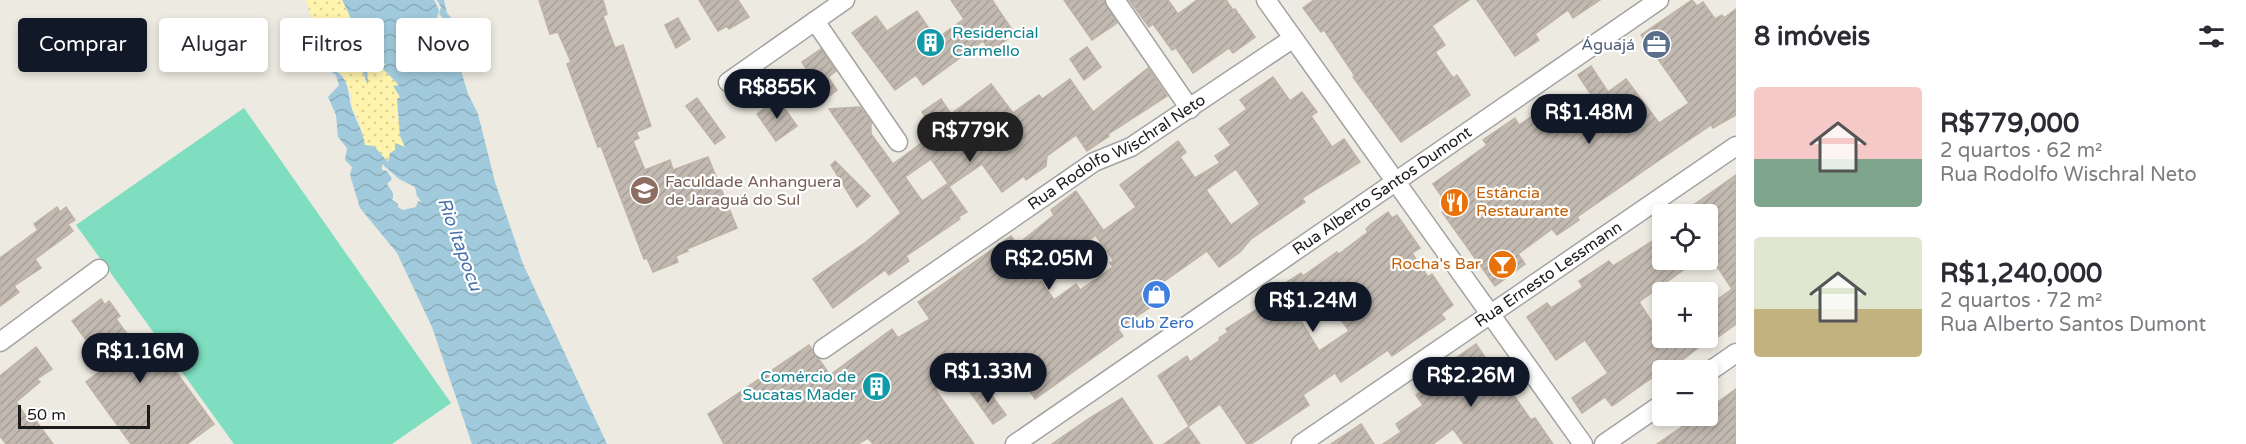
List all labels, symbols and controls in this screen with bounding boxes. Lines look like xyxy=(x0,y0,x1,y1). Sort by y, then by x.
chip: Comprar xyxy=(18,18,147,72)
chip: Alugar xyxy=(159,18,268,72)
chip: Filtros xyxy=(280,18,384,72)
chip: Novo xyxy=(396,18,491,72)
icon: filters xyxy=(2195,20,2228,53)
text: 8 imóveis xyxy=(1754,21,1870,52)
place label: Residencial Carmello xyxy=(952,23,1039,61)
building icon: Residencial Carmello xyxy=(915,26,947,58)
office icon: Águajá xyxy=(1640,29,1672,61)
place label: Águajá xyxy=(1581,35,1635,55)
pin: R$855K xyxy=(728,69,826,120)
text: R$855K xyxy=(738,76,816,100)
street label: Rua Rodolfo Wischral Neto xyxy=(1024,90,1209,215)
pin: R$1.48M xyxy=(1534,94,1644,145)
text: R$1.48M xyxy=(1545,101,1633,125)
text: R$779,000 xyxy=(1940,108,2079,139)
icon: home xyxy=(1802,111,1874,183)
pin: R$779K xyxy=(921,112,1019,163)
text: R$779K xyxy=(931,119,1009,143)
street label: Rua Alberto Santos Dumont xyxy=(1289,122,1476,260)
text: 2 quartos · 62 m² xyxy=(1940,139,2102,163)
text: Rua Rodolfo Wischral Neto xyxy=(1940,163,2197,187)
place label: Faculdade Anhanguera de Jaraguá do Sul xyxy=(665,172,841,210)
school or university icon: Faculdade Anhanguera de Jaraguá do Sul xyxy=(628,175,660,207)
place label: Estância Restaurante xyxy=(1476,183,1569,221)
restaurant icon: Estância Restaurante xyxy=(1439,186,1471,218)
water label: Rio Itapocu xyxy=(433,194,487,295)
map controls xyxy=(1652,204,1718,426)
button: locate xyxy=(1652,204,1718,270)
street label: Rua Ernesto Lessmann xyxy=(1471,217,1626,332)
pin: R$2.05M xyxy=(994,240,1104,291)
text: R$2.05M xyxy=(1005,247,1093,271)
bar icon: Rocha's Bar xyxy=(1486,248,1518,280)
place label: Rocha's Bar xyxy=(1391,254,1482,274)
text: R$1,240,000 xyxy=(1940,258,2102,289)
icon: home xyxy=(1802,261,1874,333)
shop icon: Club Zero xyxy=(1141,279,1173,311)
pin: R$1.24M xyxy=(1258,282,1368,333)
button: + xyxy=(1652,282,1718,348)
text: R$1.24M xyxy=(1269,289,1357,313)
text: 2 quartos · 72 m² xyxy=(1940,289,2102,313)
place label: Club Zero xyxy=(1120,313,1194,333)
text: Rua Alberto Santos Dumont xyxy=(1940,313,2206,337)
pin: R$1.16M xyxy=(85,333,195,384)
text: R$1.16M xyxy=(96,340,184,364)
pin: R$1.33M xyxy=(933,353,1043,404)
pin: R$2.26M xyxy=(1416,357,1526,408)
text: R$1.33M xyxy=(944,360,1032,384)
button: − xyxy=(1652,360,1718,426)
text: R$2.26M xyxy=(1427,364,1515,388)
place label: Comércio de Sucatas Mader xyxy=(743,367,857,405)
building icon: Comércio de Sucatas Mader xyxy=(861,370,893,402)
scale bar xyxy=(18,402,150,430)
text: 50 m xyxy=(27,405,66,425)

